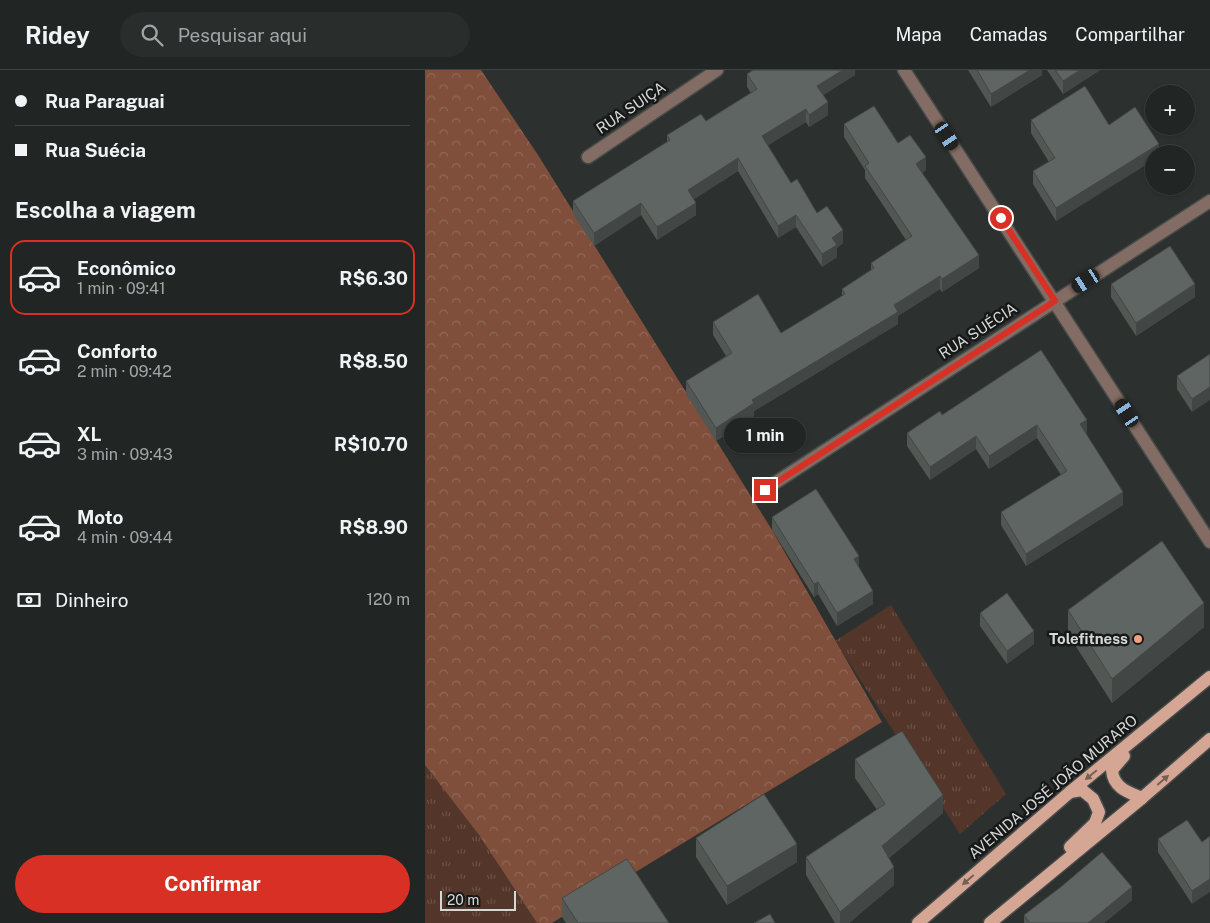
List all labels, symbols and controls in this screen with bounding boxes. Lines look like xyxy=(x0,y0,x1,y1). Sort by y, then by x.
search box xyxy=(120,12,470,57)
text: Ridey xyxy=(25,21,90,49)
icon: search xyxy=(138,21,166,49)
text: Pesquisar aqui xyxy=(178,24,307,46)
text: Mapa xyxy=(895,24,942,45)
text: Camadas xyxy=(970,24,1047,45)
text: Compartilhar xyxy=(1075,24,1185,45)
street label: RUA SUIÇA xyxy=(593,78,669,137)
map controls xyxy=(1145,85,1195,195)
button: + xyxy=(1145,85,1195,135)
text: Rua Paraguai xyxy=(45,90,165,112)
car xyxy=(932,119,961,153)
text: Rua Suécia xyxy=(45,139,146,161)
button: − xyxy=(1145,145,1195,195)
text: Escolha a viagem xyxy=(15,197,196,223)
route start xyxy=(990,207,1012,229)
icon: car xyxy=(17,255,62,300)
text: Econômico xyxy=(77,257,176,279)
text: R$6.30 xyxy=(339,267,408,289)
car xyxy=(1069,267,1102,295)
text: 1 min · 09:41 xyxy=(77,279,166,298)
street label: RUA SUÉCIA xyxy=(936,299,1020,362)
icon: car xyxy=(17,338,62,383)
text: Conforto xyxy=(77,340,157,362)
text: R$8.50 xyxy=(339,350,408,372)
text: 2 min · 09:42 xyxy=(77,362,172,381)
car xyxy=(1112,396,1141,430)
callout: 1 min xyxy=(724,418,806,452)
icon: car xyxy=(17,421,62,466)
text: XL xyxy=(77,423,102,445)
text: 1 min xyxy=(746,426,784,445)
text: R$10.70 xyxy=(334,433,408,455)
text: 3 min · 09:43 xyxy=(77,445,173,464)
route end xyxy=(754,479,776,501)
icon: car xyxy=(17,504,62,549)
text: Moto xyxy=(77,506,123,528)
text: R$8.90 xyxy=(339,516,408,538)
text: 4 min · 09:44 xyxy=(77,528,173,547)
icon: cash xyxy=(15,586,43,614)
text: Dinheiro xyxy=(55,589,129,611)
text: 120 m xyxy=(366,590,410,609)
place label: Tolefitness xyxy=(1049,630,1128,647)
marker: Tolefitness xyxy=(1132,633,1144,645)
street label: AVENIDA JOSÉ JOÃO MURARO xyxy=(965,711,1140,862)
one-way arrow xyxy=(1085,769,1098,780)
one-way arrow xyxy=(1156,774,1168,786)
button: Confirmar xyxy=(15,855,410,913)
one-way arrow xyxy=(962,874,974,886)
scale bar xyxy=(440,888,516,911)
text: 20 m xyxy=(447,892,479,908)

